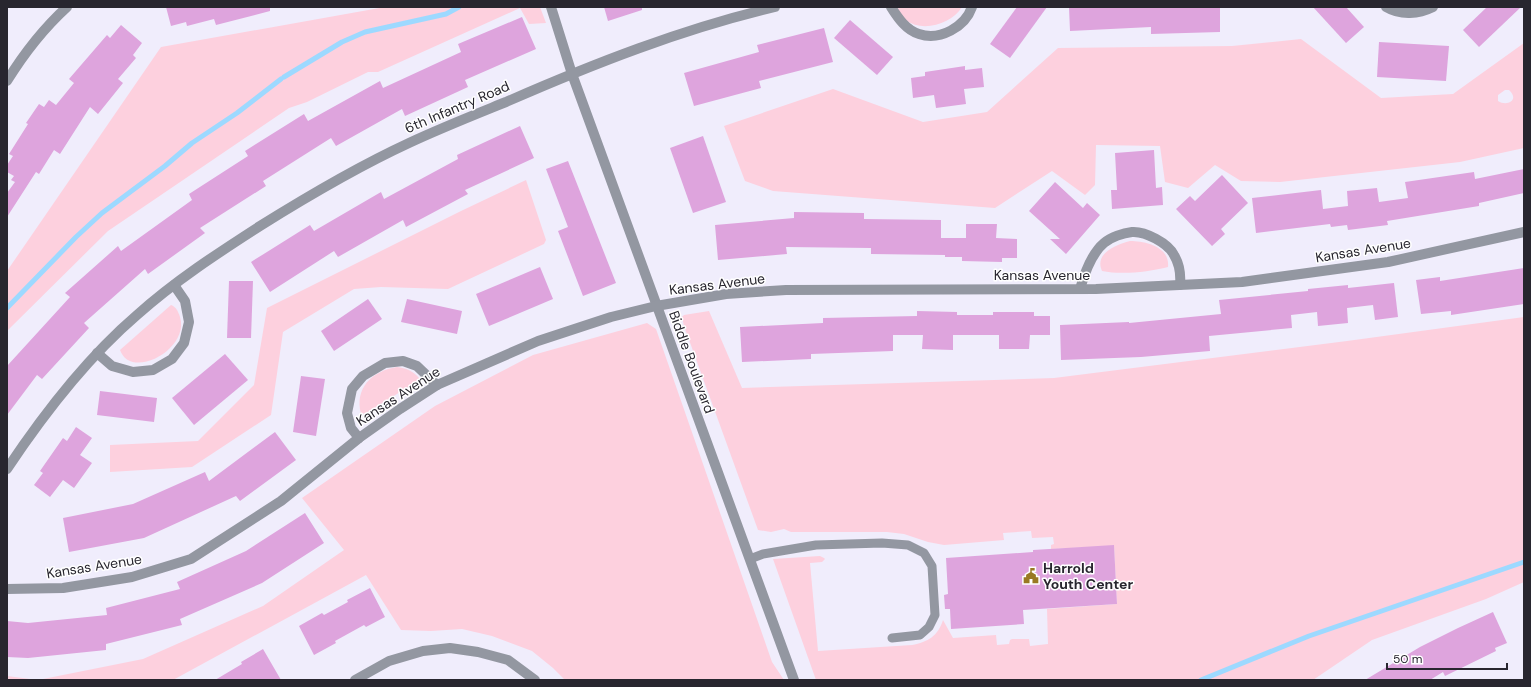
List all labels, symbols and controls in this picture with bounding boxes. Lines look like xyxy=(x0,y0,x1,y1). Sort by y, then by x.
street label: 6th Infantry Road xyxy=(402,77,512,137)
street label: Kansas Avenue xyxy=(1314,234,1412,266)
street label: Kansas Avenue xyxy=(994,266,1090,284)
street label: Kansas Avenue xyxy=(668,269,766,299)
street label: Biddle Boulevard xyxy=(665,308,719,416)
street label: Kansas Avenue xyxy=(353,362,443,430)
street label: Kansas Avenue xyxy=(45,550,143,582)
place label: Harrold Youth Center xyxy=(1043,559,1134,593)
public building icon: Harrold Youth Center xyxy=(1022,567,1040,585)
scale bar xyxy=(1387,645,1507,671)
text: 50 m xyxy=(1393,651,1422,667)

